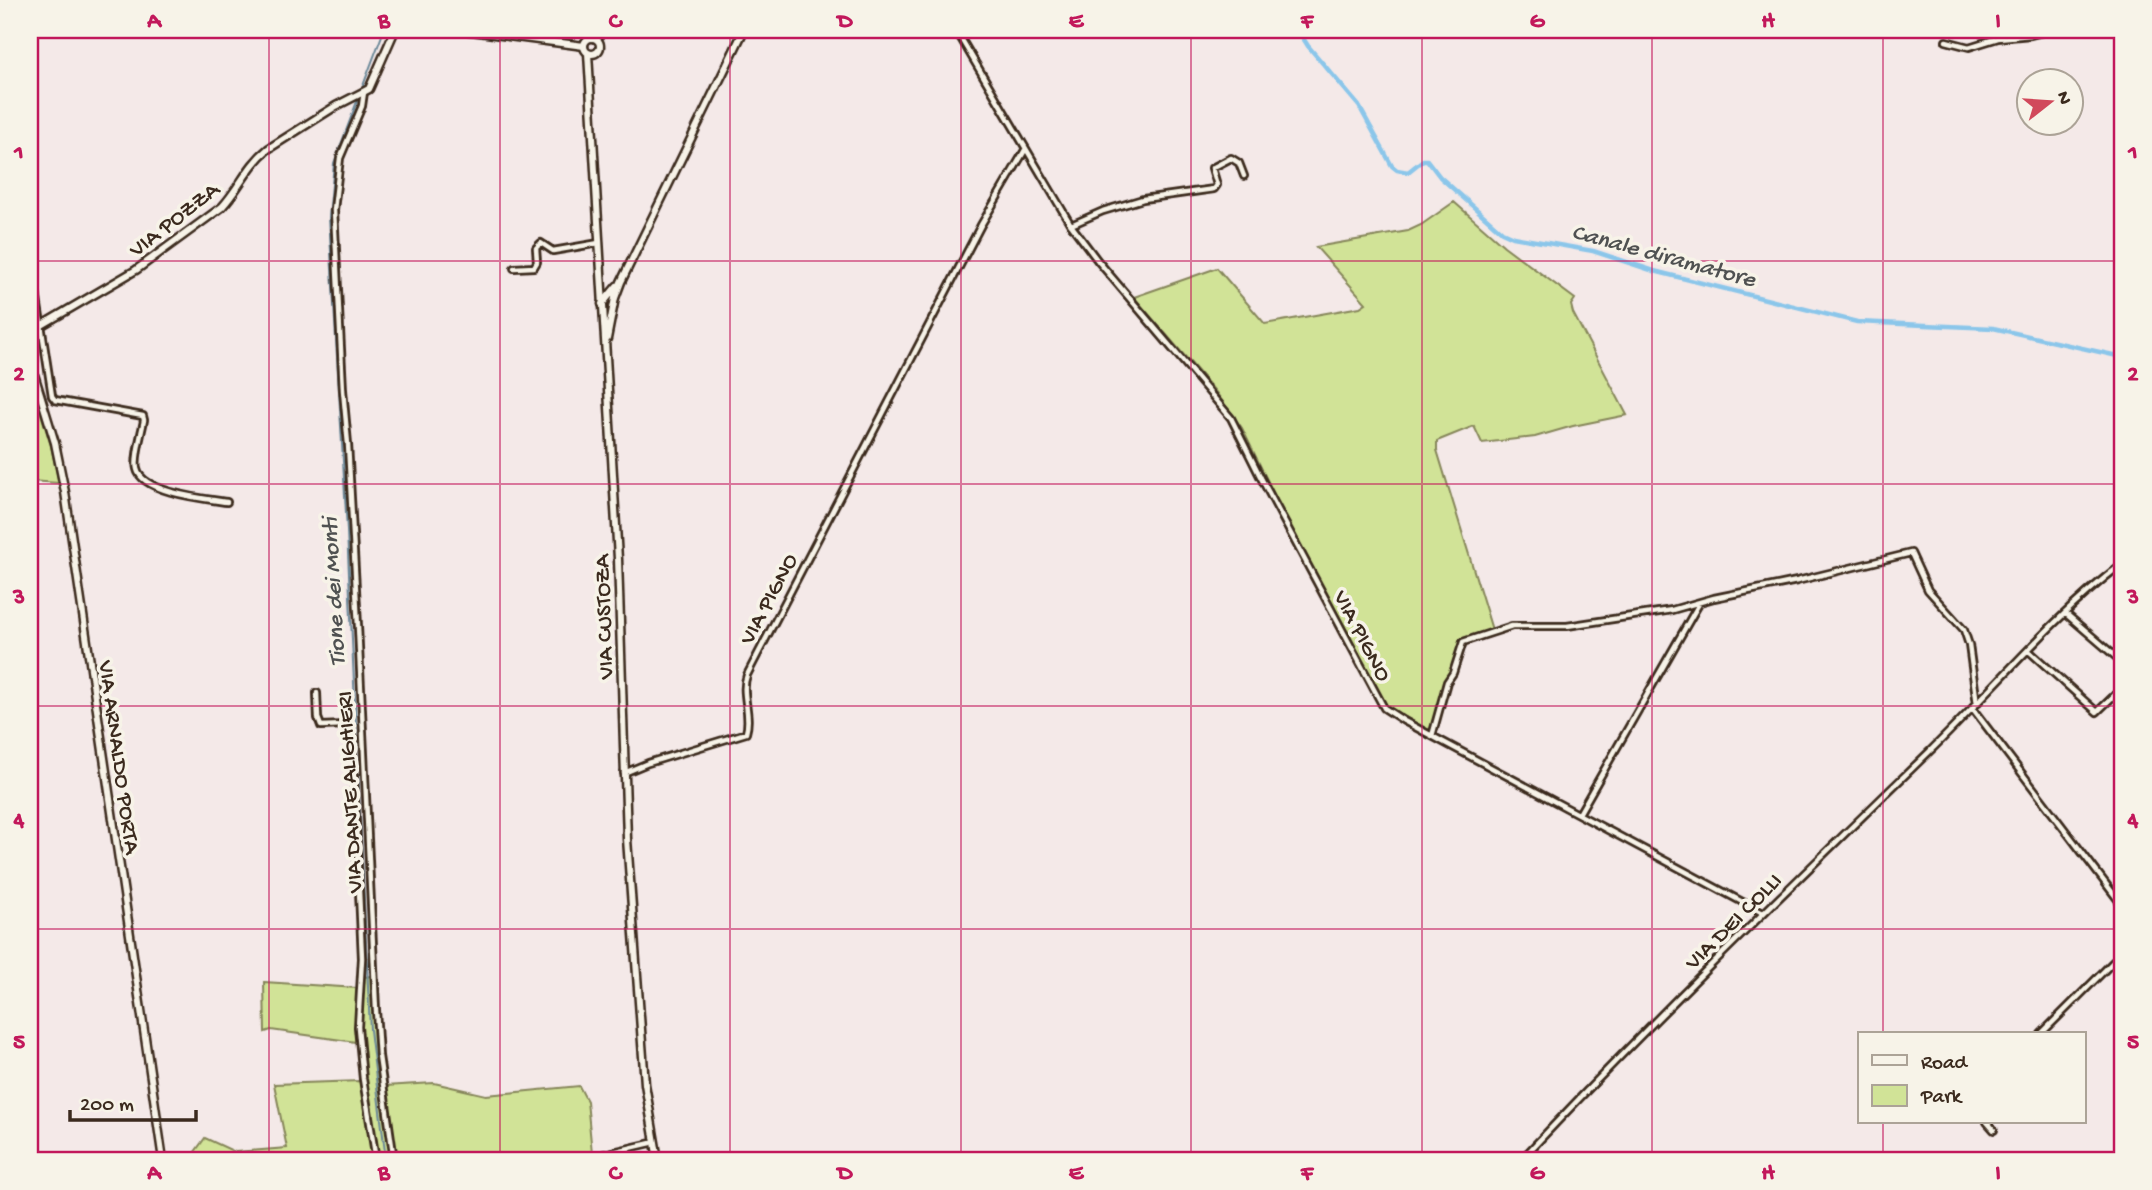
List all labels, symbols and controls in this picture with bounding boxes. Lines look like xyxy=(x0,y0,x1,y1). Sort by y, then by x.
text: A xyxy=(146,9,162,36)
text: B xyxy=(377,9,391,36)
text: C xyxy=(609,9,624,36)
text: D xyxy=(836,9,854,36)
text: E xyxy=(1069,9,1085,36)
text: F xyxy=(1300,9,1315,36)
text: G xyxy=(1530,9,1546,36)
text: H xyxy=(1761,9,1775,36)
text: I xyxy=(1995,9,2001,36)
north arrow xyxy=(2016,66,2086,136)
text: N xyxy=(2050,89,2076,107)
text: 1 xyxy=(13,140,24,167)
text: 1 xyxy=(2127,140,2138,167)
street label: VIA POZZA xyxy=(124,176,227,265)
water label: Canale diramatore xyxy=(1568,219,1760,296)
text: 2 xyxy=(13,362,25,389)
text: 2 xyxy=(2127,362,2139,389)
water label: Tione dei Monti xyxy=(317,514,354,667)
street label: VIA PIGNO xyxy=(734,550,805,651)
street label: VIA CUSTOZA xyxy=(590,553,621,681)
text: 3 xyxy=(12,585,25,612)
text: 3 xyxy=(2126,585,2139,612)
street label: VIA PIGNO xyxy=(1325,586,1396,687)
street label: VIA ARNALDO PORTA xyxy=(90,658,145,857)
street label: VIA DANTE ALIGHIERI xyxy=(333,690,370,894)
text: 4 xyxy=(13,808,25,835)
text: 4 xyxy=(2127,808,2139,835)
street label: VIA DEI COLLI xyxy=(1680,868,1789,977)
text: 5 xyxy=(13,1030,25,1057)
text: 5 xyxy=(2127,1030,2139,1057)
legend xyxy=(1858,1032,2086,1124)
text: Road xyxy=(1921,1052,1969,1077)
scale bar xyxy=(70,1078,196,1122)
text: Park xyxy=(1920,1086,1964,1111)
text: 200 m xyxy=(80,1094,134,1119)
text: A xyxy=(146,1161,162,1188)
text: B xyxy=(377,1161,391,1188)
text: C xyxy=(609,1161,624,1188)
text: D xyxy=(836,1161,854,1188)
text: E xyxy=(1069,1161,1085,1188)
text: F xyxy=(1300,1161,1315,1188)
text: G xyxy=(1530,1161,1546,1188)
text: H xyxy=(1761,1161,1775,1188)
text: I xyxy=(1995,1161,2001,1188)

